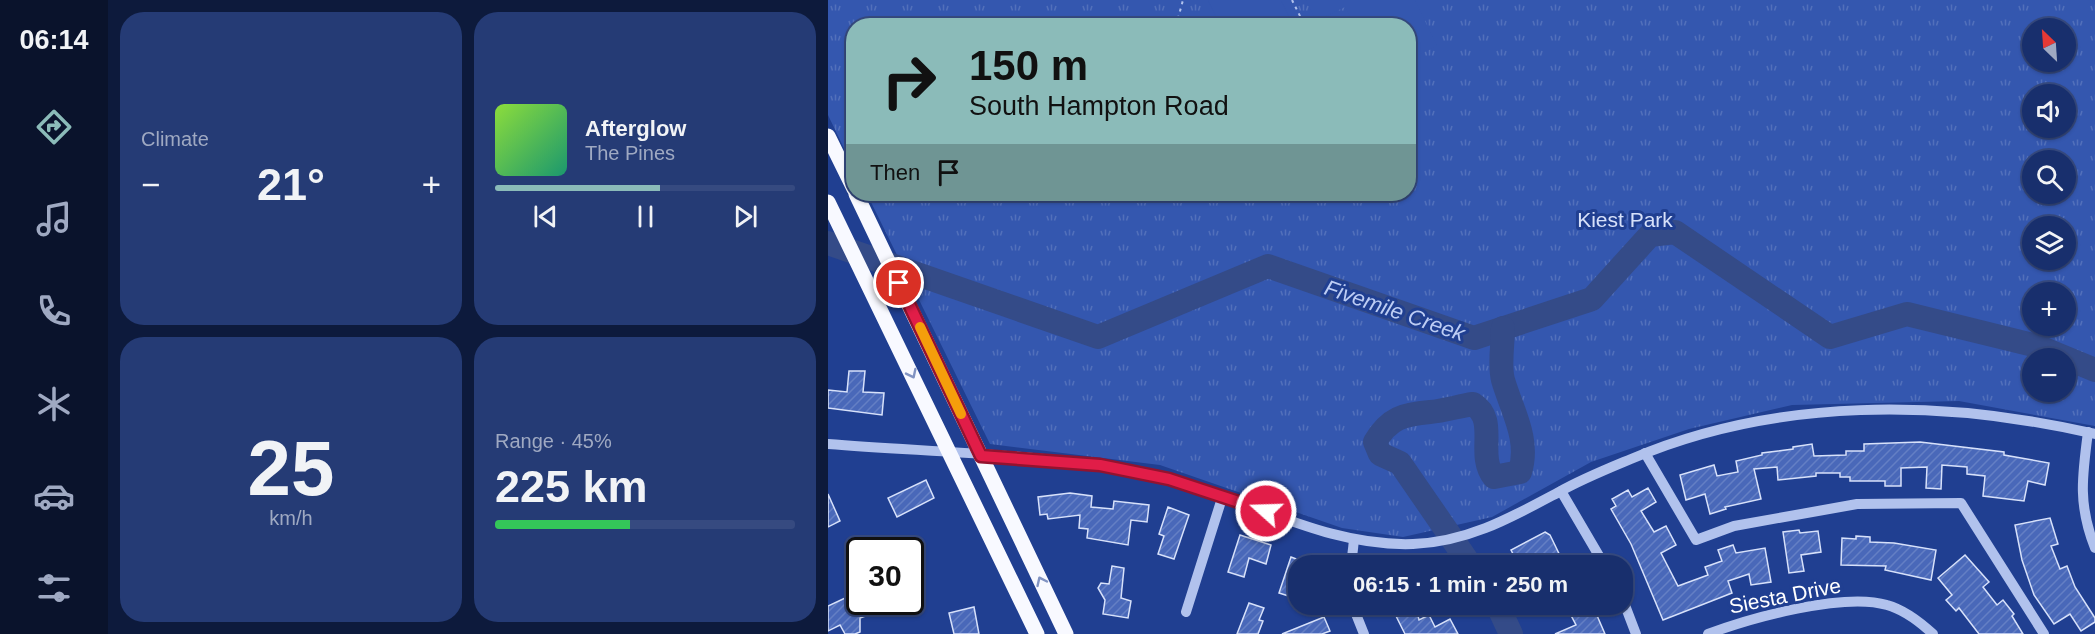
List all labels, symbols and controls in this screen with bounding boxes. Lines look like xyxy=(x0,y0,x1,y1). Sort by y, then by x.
north arrow xyxy=(2022,18,2076,72)
map controls xyxy=(2022,18,2076,402)
text: 06:14 xyxy=(19,25,89,55)
icon: right xyxy=(870,42,948,120)
text: 150 m xyxy=(969,42,1088,89)
button: sound xyxy=(2022,84,2076,138)
text: South Hampton Road xyxy=(969,91,1229,121)
icon: directions xyxy=(33,106,75,148)
text: Afterglow xyxy=(585,116,686,141)
text: Climate xyxy=(141,128,209,150)
text: The Pines xyxy=(585,142,675,164)
button: search xyxy=(2022,150,2076,204)
icon: arrive xyxy=(932,156,965,189)
text: 21° xyxy=(257,159,325,210)
text: Then xyxy=(870,160,920,185)
text: − xyxy=(141,166,160,203)
text: + xyxy=(422,166,441,203)
icon: music xyxy=(33,198,75,240)
icon: previous xyxy=(529,200,562,233)
icon: pause xyxy=(629,200,662,233)
icon: next xyxy=(729,200,762,233)
park label: Kiest Park xyxy=(1577,208,1673,231)
button: layers xyxy=(2022,216,2076,270)
pin xyxy=(873,257,924,308)
icon: arrive xyxy=(882,266,915,299)
water label: Fivemile Creek xyxy=(1321,275,1469,346)
button: + xyxy=(2022,282,2076,336)
icon: phone xyxy=(33,290,75,332)
button: − xyxy=(2022,348,2076,402)
one-way arrow xyxy=(905,367,917,378)
icon: climate xyxy=(33,383,75,425)
text: 25 xyxy=(248,424,334,512)
text: Range · 45% xyxy=(495,430,612,452)
text: 225 km xyxy=(495,461,648,512)
icon: car xyxy=(33,475,75,517)
position arrow xyxy=(1234,479,1298,543)
text: km/h xyxy=(269,507,313,529)
speed limit sign: 30 xyxy=(846,537,924,615)
icon: filters xyxy=(33,567,75,609)
text: 06:15 · 1 min · 250 m xyxy=(1353,572,1568,597)
street label: Siesta Drive xyxy=(1727,573,1843,618)
one-way arrow xyxy=(1036,577,1048,588)

